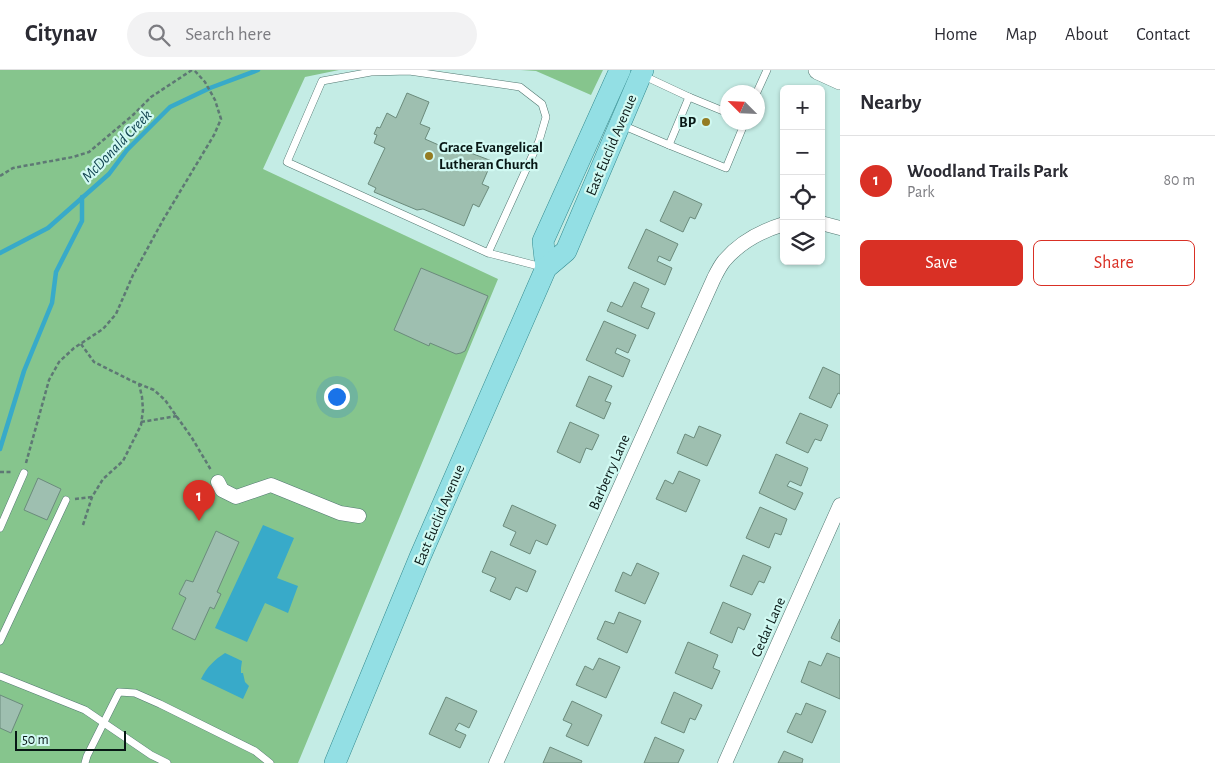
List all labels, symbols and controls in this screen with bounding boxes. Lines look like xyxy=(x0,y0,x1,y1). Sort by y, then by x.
search box xyxy=(127,12,477,57)
icon: search xyxy=(145,21,173,49)
text: Citynav xyxy=(25,22,97,46)
text: Search here xyxy=(185,25,271,44)
text: Home xyxy=(934,26,977,44)
text: Map xyxy=(1005,26,1037,44)
text: About xyxy=(1065,26,1108,44)
text: Contact xyxy=(1136,26,1190,44)
north arrow xyxy=(720,85,765,130)
map controls xyxy=(780,85,825,265)
button: + xyxy=(780,85,825,130)
street label: East Euclid Avenue xyxy=(583,92,640,198)
text: Nearby xyxy=(860,92,921,113)
water label: McDonald Creek xyxy=(79,107,155,185)
place label: BP xyxy=(679,115,697,130)
marker: BP xyxy=(700,116,712,128)
button: − xyxy=(780,130,825,175)
place label: Grace Evangelical Lutheran Church xyxy=(439,140,543,172)
marker: Grace Evangelical Lutheran Church xyxy=(423,150,435,162)
text: Woodland Trails Park xyxy=(907,162,1068,181)
text: 1 xyxy=(873,172,879,188)
text: 80 m xyxy=(1164,172,1195,188)
button: locate xyxy=(780,175,825,220)
text: Park xyxy=(907,184,935,200)
button: layers xyxy=(780,220,825,265)
button: Save xyxy=(860,240,1023,286)
button: Share xyxy=(1033,240,1195,286)
your location xyxy=(324,384,350,410)
street label: Barberry Lane xyxy=(586,432,633,512)
street label: East Euclid Avenue xyxy=(411,462,468,568)
pin: 1 xyxy=(183,480,215,521)
street label: Cedar Lane xyxy=(749,595,788,659)
scale bar xyxy=(15,728,126,751)
text: 50 m xyxy=(22,733,49,747)

